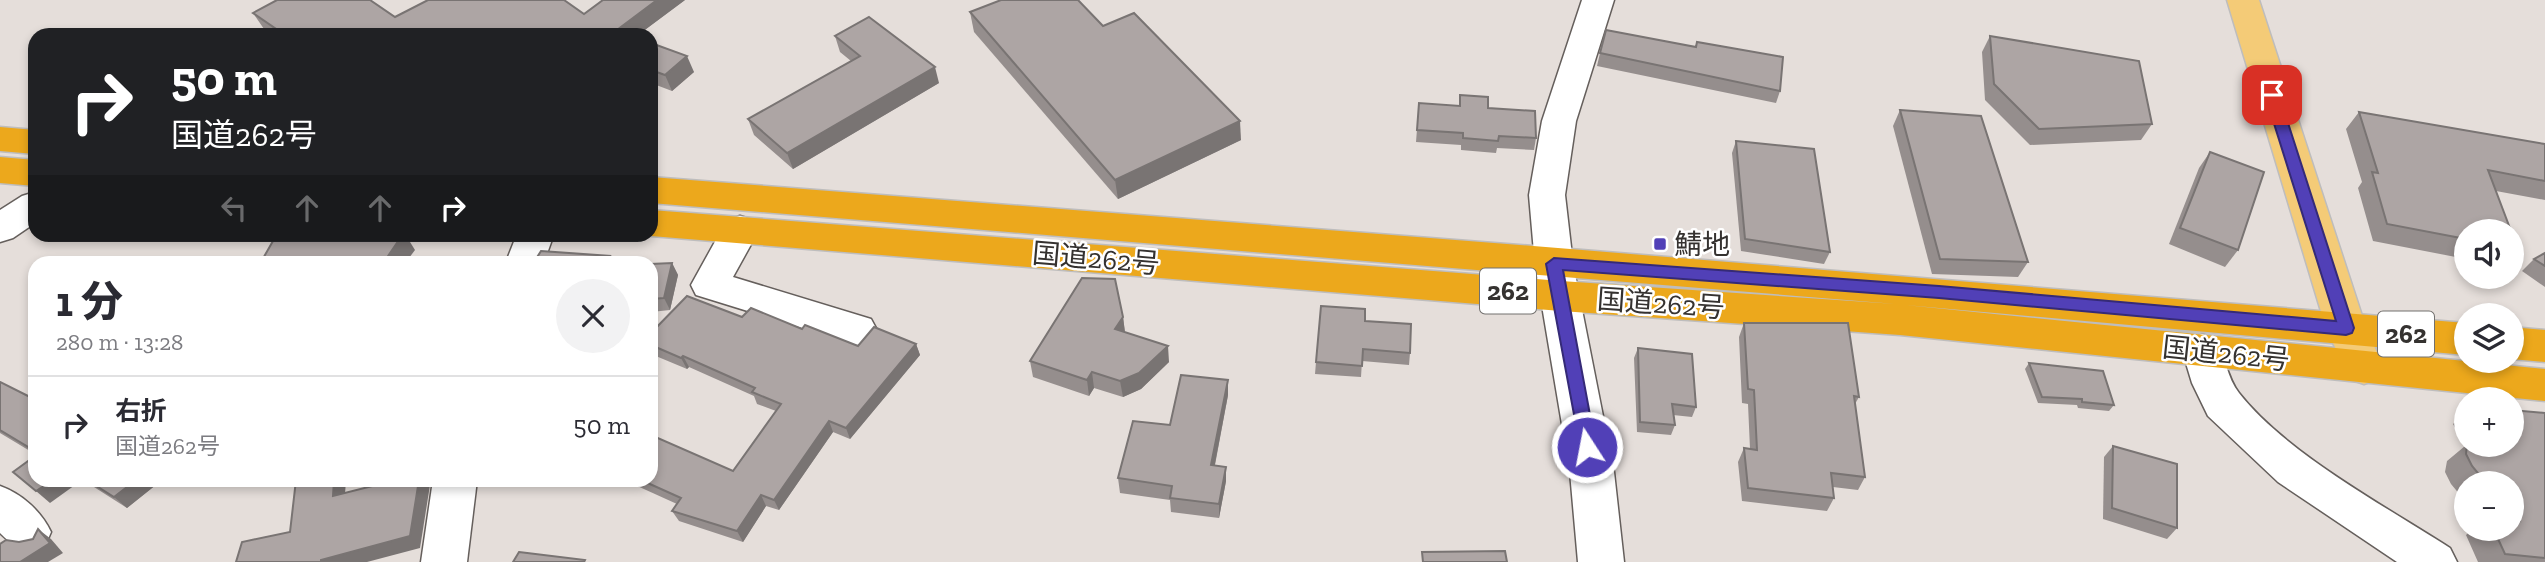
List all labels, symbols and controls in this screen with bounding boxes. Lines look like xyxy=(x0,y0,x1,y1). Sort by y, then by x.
text: 50 m xyxy=(171,49,277,108)
icon: right xyxy=(56,56,147,147)
pin xyxy=(2242,65,2302,125)
icon: arrive xyxy=(2253,76,2291,114)
text: 国道262号 xyxy=(171,116,317,154)
icon: left xyxy=(215,189,253,227)
icon: ahead xyxy=(288,189,326,227)
icon: ahead xyxy=(361,189,399,227)
icon: right xyxy=(434,189,472,227)
map controls xyxy=(2454,219,2524,541)
button: sound xyxy=(2454,219,2524,289)
place label: 鯖地 xyxy=(1674,228,1730,261)
street label: 国道262号 xyxy=(1031,236,1161,281)
marker: 鯖地 xyxy=(1652,236,1668,252)
road number: 262 xyxy=(1480,268,1536,314)
text: 1 分 xyxy=(56,276,123,327)
button: close xyxy=(556,279,630,353)
street label: 国道262号 xyxy=(1596,283,1726,324)
button: layers xyxy=(2454,303,2524,373)
road number: 262 xyxy=(2378,312,2434,356)
text: 280 m · 13:28 xyxy=(56,328,184,356)
street label: 国道262号 xyxy=(2161,330,2291,377)
button: + xyxy=(2454,387,2524,457)
text: 右折 xyxy=(115,395,167,427)
icon: right xyxy=(56,406,94,444)
text: 50 m xyxy=(573,409,630,441)
position arrow xyxy=(1550,410,1624,484)
text: 国道262号 xyxy=(115,432,220,460)
button: − xyxy=(2454,471,2524,541)

